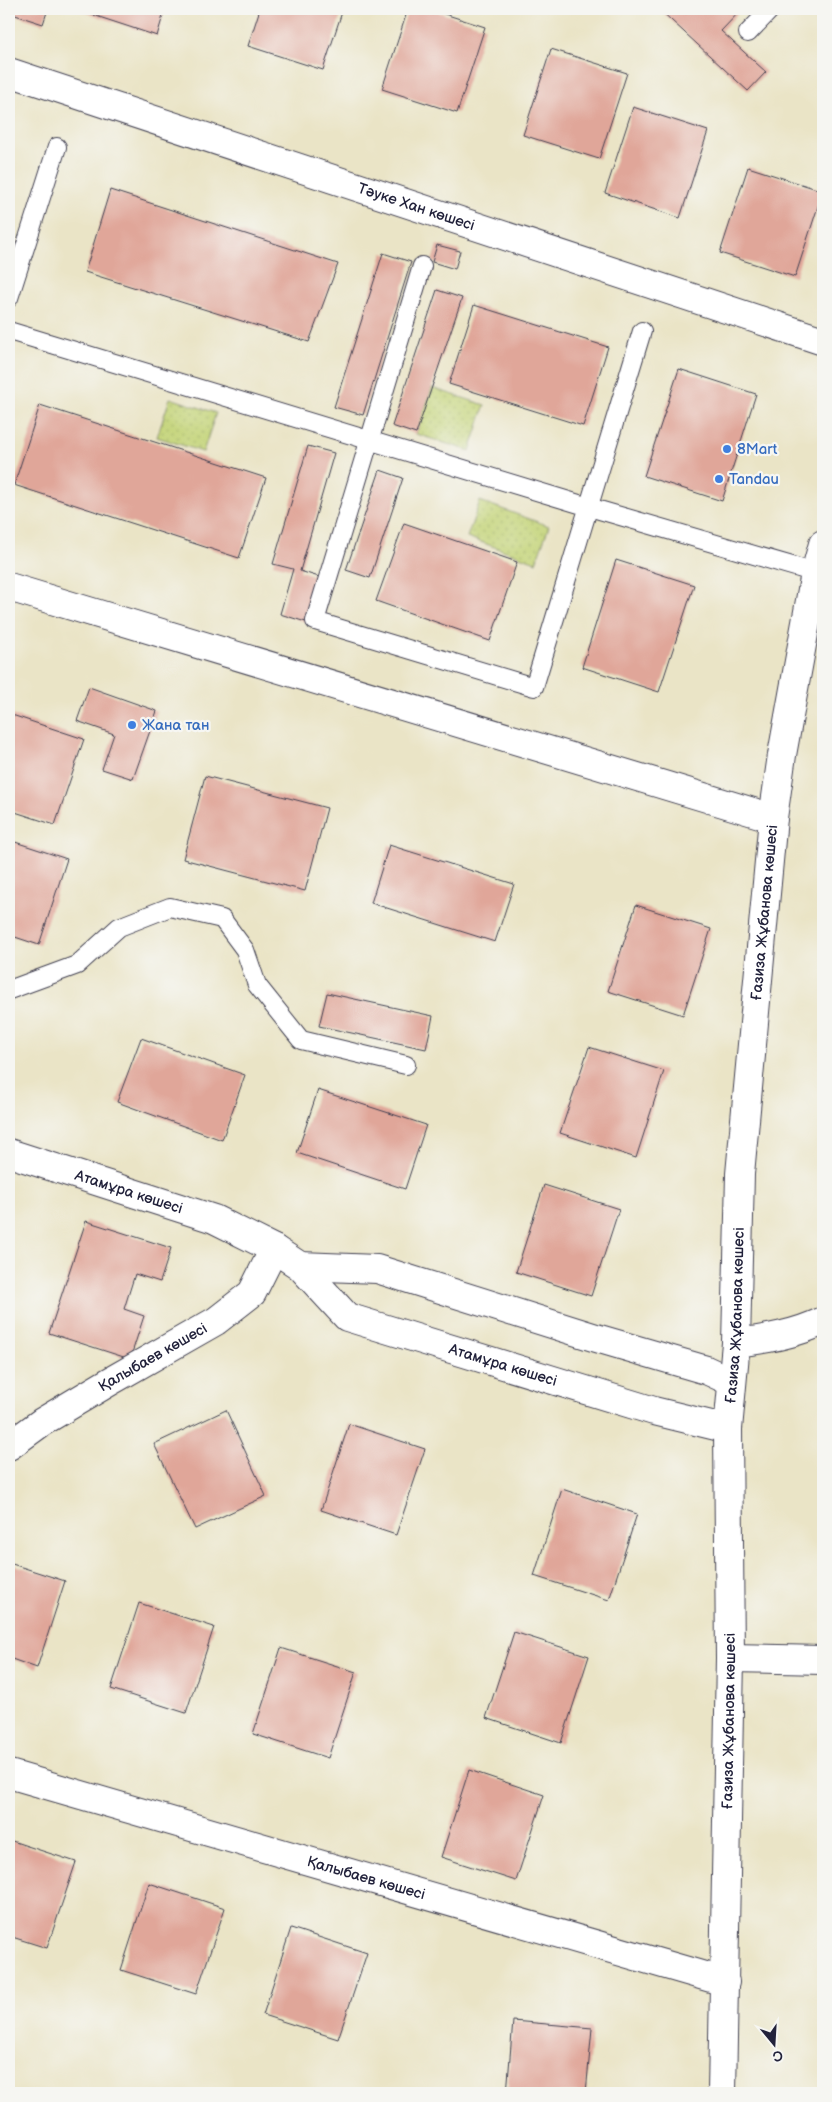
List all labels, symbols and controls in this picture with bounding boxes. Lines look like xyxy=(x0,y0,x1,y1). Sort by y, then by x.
street label: Тәуке Хан көшесі xyxy=(355,179,477,235)
place label: 8Mart xyxy=(737,440,778,459)
marker: 8Mart xyxy=(721,443,733,455)
place label: Tandau xyxy=(729,470,779,489)
marker: Tandau xyxy=(713,473,725,485)
place label: Жана тан xyxy=(142,716,209,735)
marker: Жана тан xyxy=(126,719,138,731)
street label: Ғазиза Жұбанова көшесі xyxy=(747,824,782,1001)
street label: Атамұра көшесі xyxy=(72,1166,185,1218)
street label: Ғазиза Жұбанова көшесі xyxy=(721,1227,749,1404)
street label: Қалыбаев көшесі xyxy=(95,1319,211,1396)
street label: Атамұра көшесі xyxy=(445,1339,559,1391)
street label: Ғазиза Жұбанова көшесі xyxy=(718,1633,740,1810)
street label: Қалыбаев көшесі xyxy=(305,1852,427,1904)
north arrow xyxy=(750,2020,800,2070)
text: С xyxy=(770,2046,785,2066)

